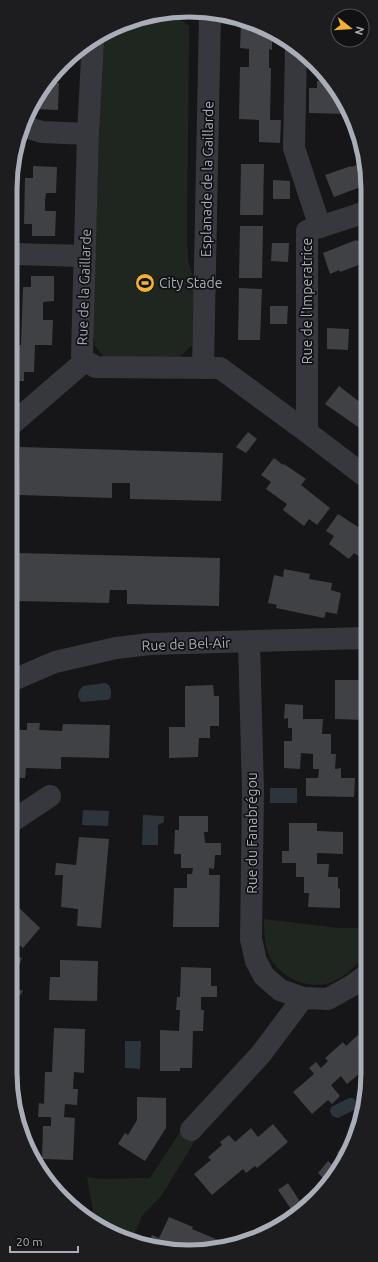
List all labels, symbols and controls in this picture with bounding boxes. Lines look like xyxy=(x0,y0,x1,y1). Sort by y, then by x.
north arrow xyxy=(330,8,370,48)
text: N xyxy=(353,25,367,37)
street label: Esplanade de la Gaillarde xyxy=(198,101,216,257)
street label: Rue de la Gaillarde xyxy=(74,228,94,346)
street label: Rue de l'Imperatrice xyxy=(299,238,315,364)
sports icon: City Stade xyxy=(134,272,156,294)
place label: City Stade xyxy=(159,275,222,291)
street label: Rue de Bel-Air xyxy=(141,634,231,654)
street label: Rue du Fanabrégou xyxy=(244,772,260,894)
scale bar xyxy=(10,1228,78,1254)
text: 20 m xyxy=(16,1235,43,1248)

